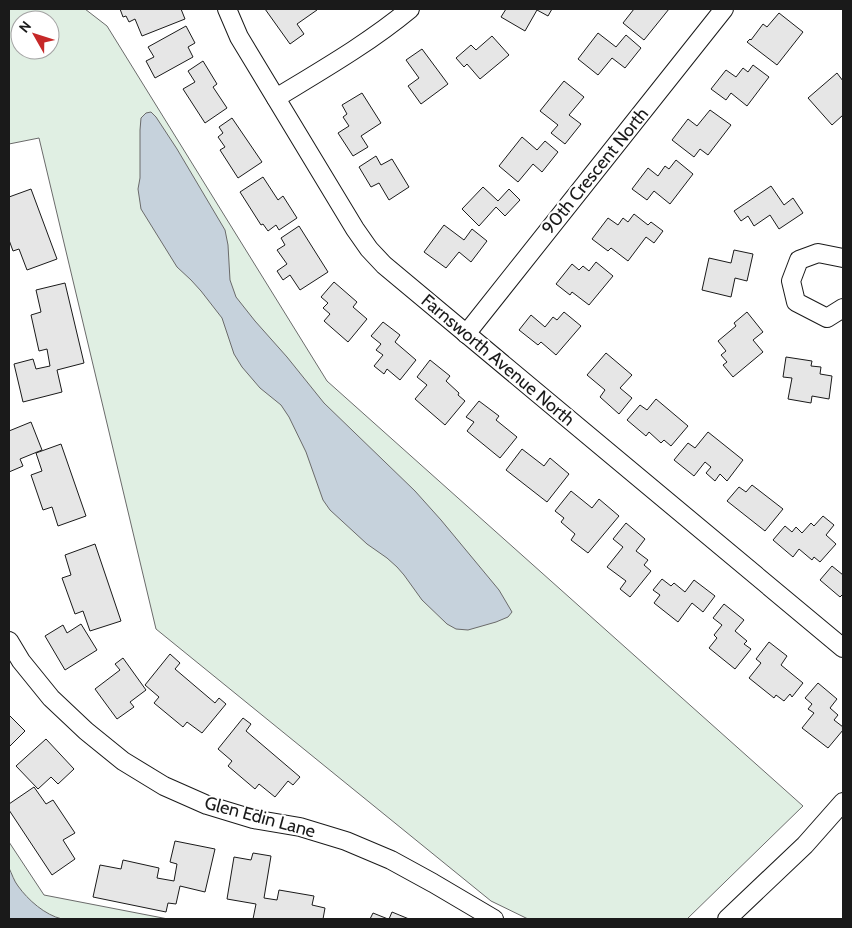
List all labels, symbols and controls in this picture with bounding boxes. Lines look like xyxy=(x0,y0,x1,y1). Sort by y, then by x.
north arrow xyxy=(10,10,60,60)
text: N xyxy=(15,17,35,36)
street label: 90th Crescent North xyxy=(537,103,653,239)
street label: Farnsworth Avenue North xyxy=(417,289,579,431)
street label: Glen Edin Lane xyxy=(202,792,318,842)

